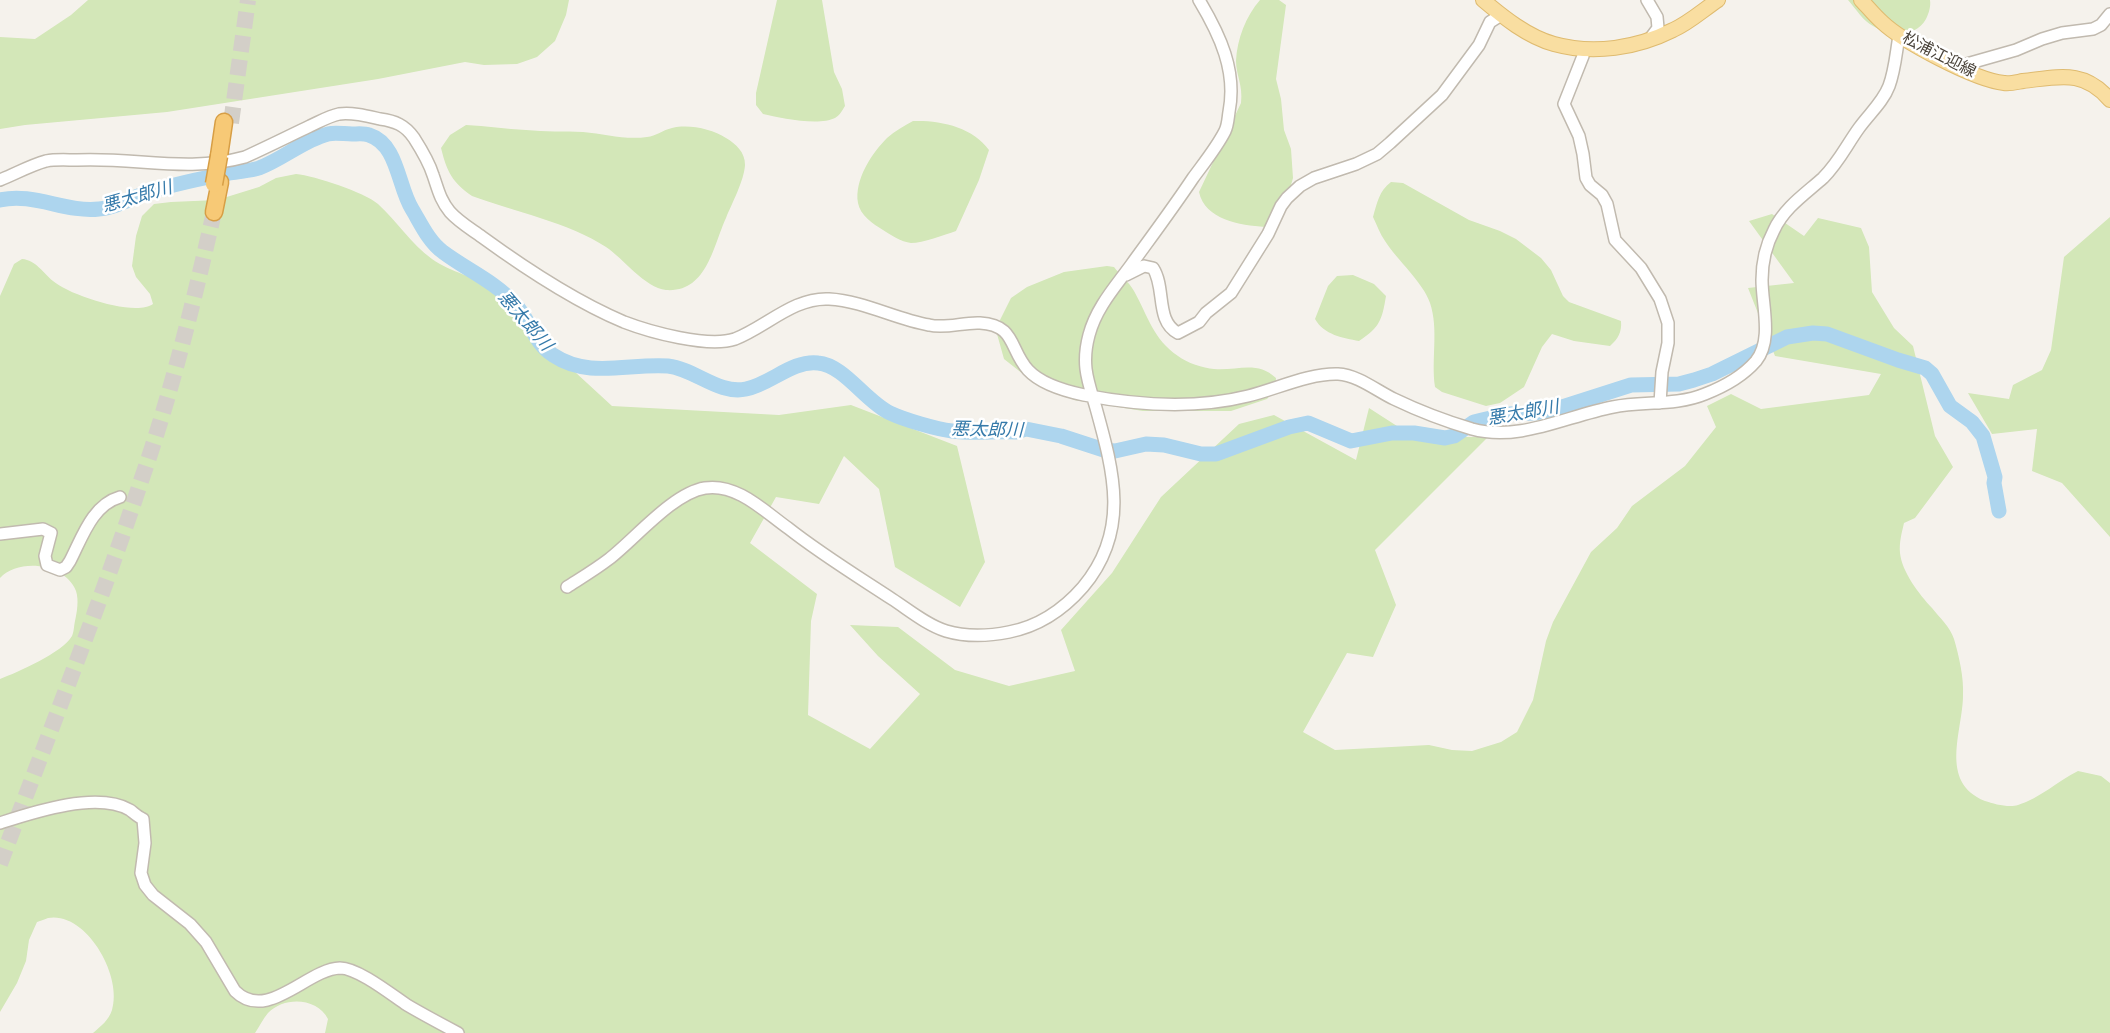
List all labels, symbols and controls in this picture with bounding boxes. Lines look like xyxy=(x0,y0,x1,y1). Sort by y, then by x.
street label: 松浦江迎線 xyxy=(1899,28,1979,82)
water label: 悪太郎川 xyxy=(99,177,175,217)
water label: 悪太郎川 xyxy=(493,287,557,355)
water label: 悪太郎川 xyxy=(1486,396,1560,430)
water label: 悪太郎川 xyxy=(951,419,1023,441)

